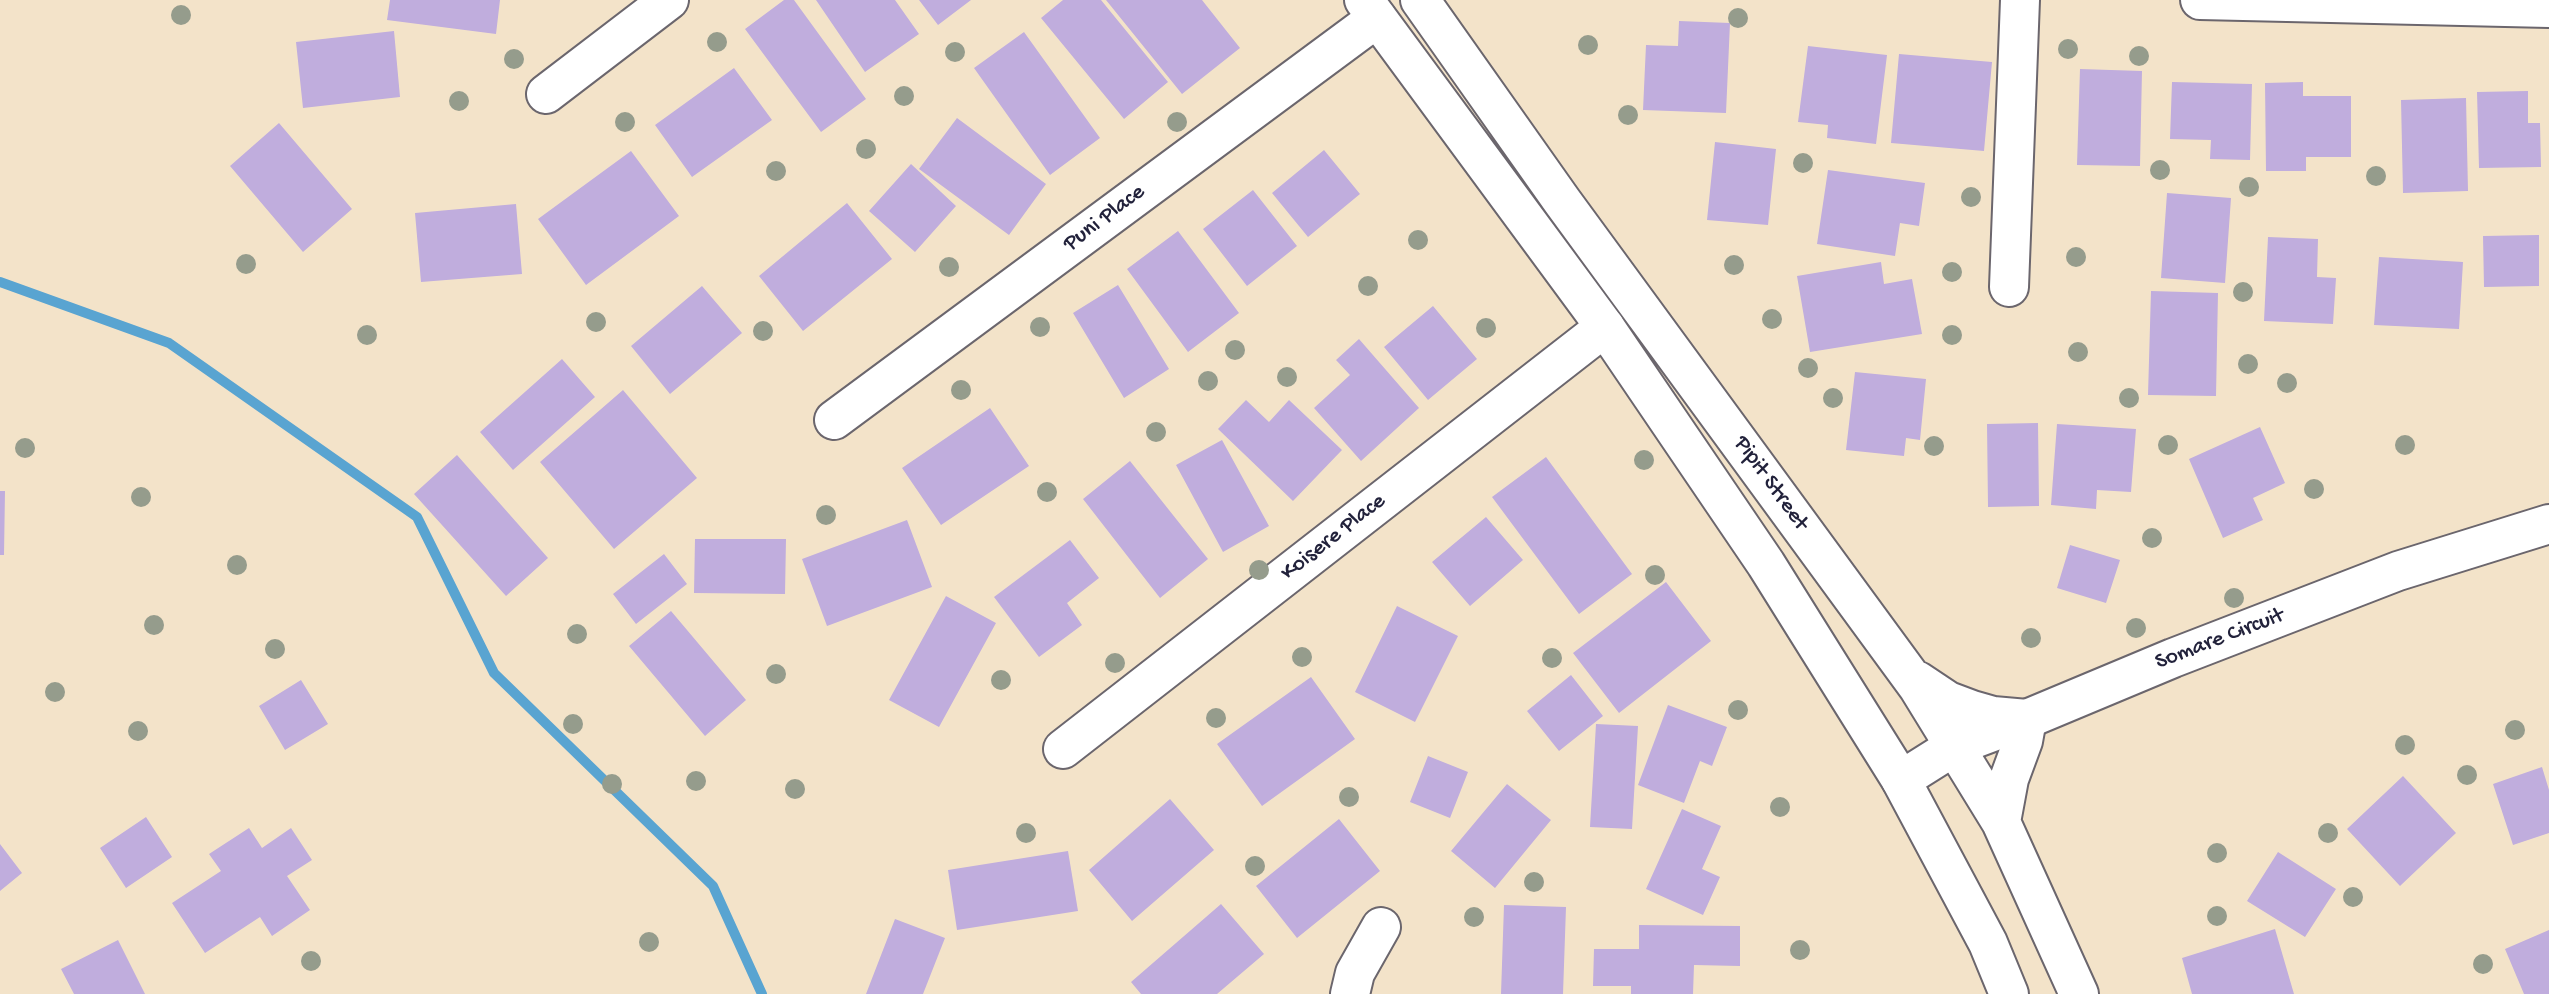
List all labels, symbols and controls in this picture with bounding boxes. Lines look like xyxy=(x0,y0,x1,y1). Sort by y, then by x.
street label: Puni Place xyxy=(1059,179,1151,259)
street label: Pipit Street xyxy=(1726,431,1814,537)
street label: Koisere Place xyxy=(1276,488,1392,588)
street label: Somare Circuit xyxy=(2152,603,2288,677)

